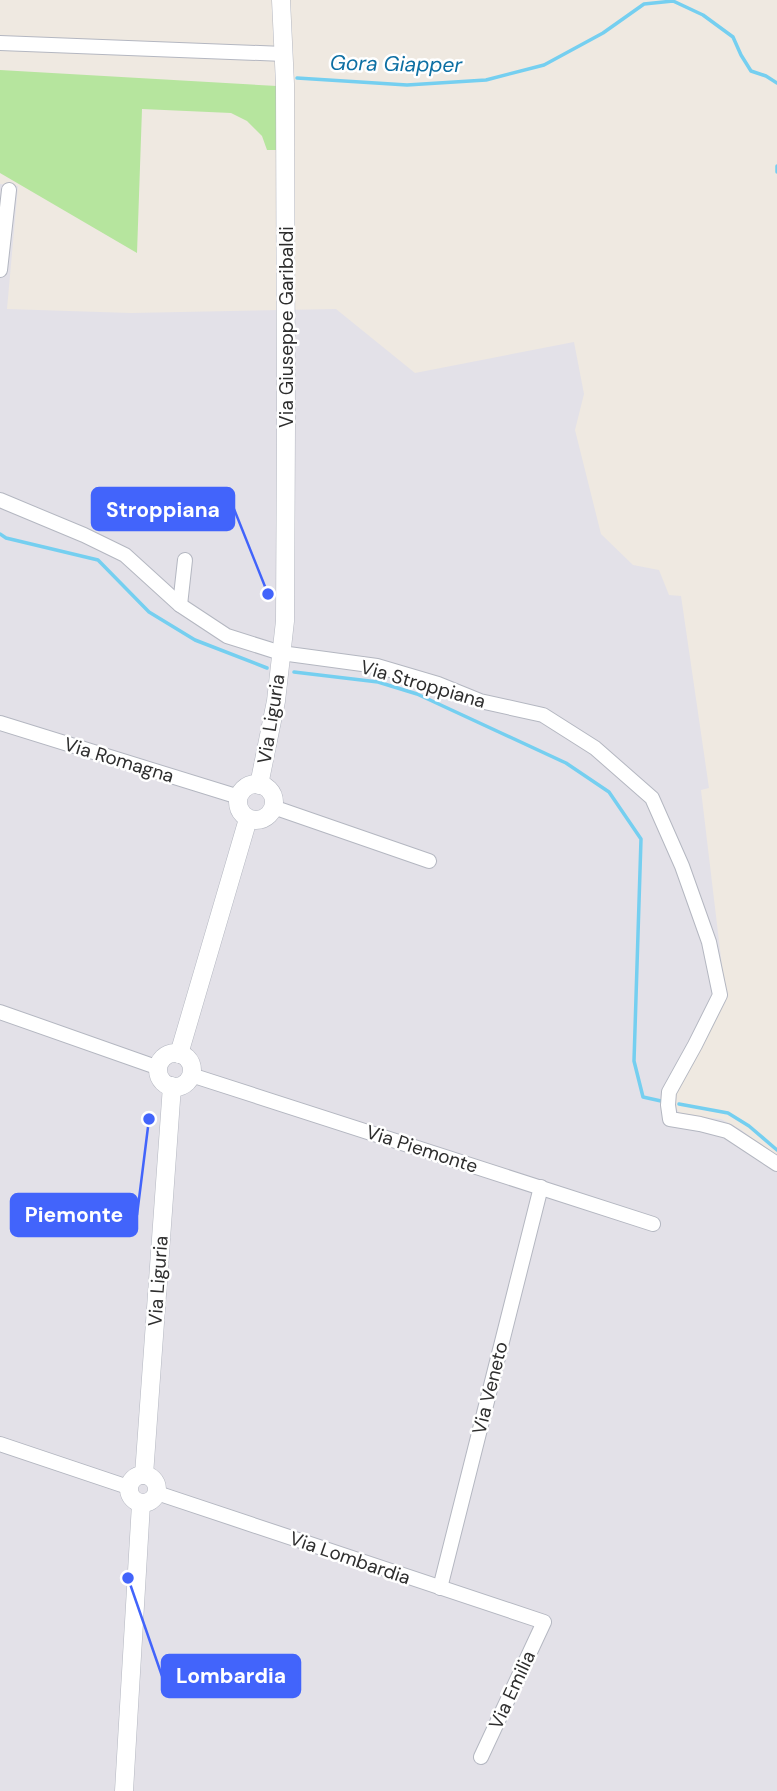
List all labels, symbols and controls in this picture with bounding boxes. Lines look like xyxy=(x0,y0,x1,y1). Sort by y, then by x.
water label: Gora Giapper xyxy=(330,49,464,79)
street label: Via Giuseppe Garibaldi xyxy=(274,226,299,428)
callout: Stroppiana xyxy=(92,488,234,530)
text: Stroppiana xyxy=(106,496,220,524)
street label: Via Stroppiana xyxy=(358,654,488,714)
street label: Via Liguria xyxy=(252,672,290,766)
street label: Via Romagna xyxy=(61,731,177,789)
street label: Via Piemonte xyxy=(363,1119,481,1179)
callout: Piemonte xyxy=(11,1194,137,1236)
text: Piemonte xyxy=(25,1201,123,1229)
street label: Via Liguria xyxy=(142,1235,174,1327)
street label: Via Veneto xyxy=(466,1339,514,1437)
street label: Via Lombardia xyxy=(286,1526,414,1590)
street label: Via Emilia xyxy=(483,1647,541,1733)
callout: Lombardia xyxy=(162,1655,300,1697)
text: Lombardia xyxy=(176,1662,286,1690)

